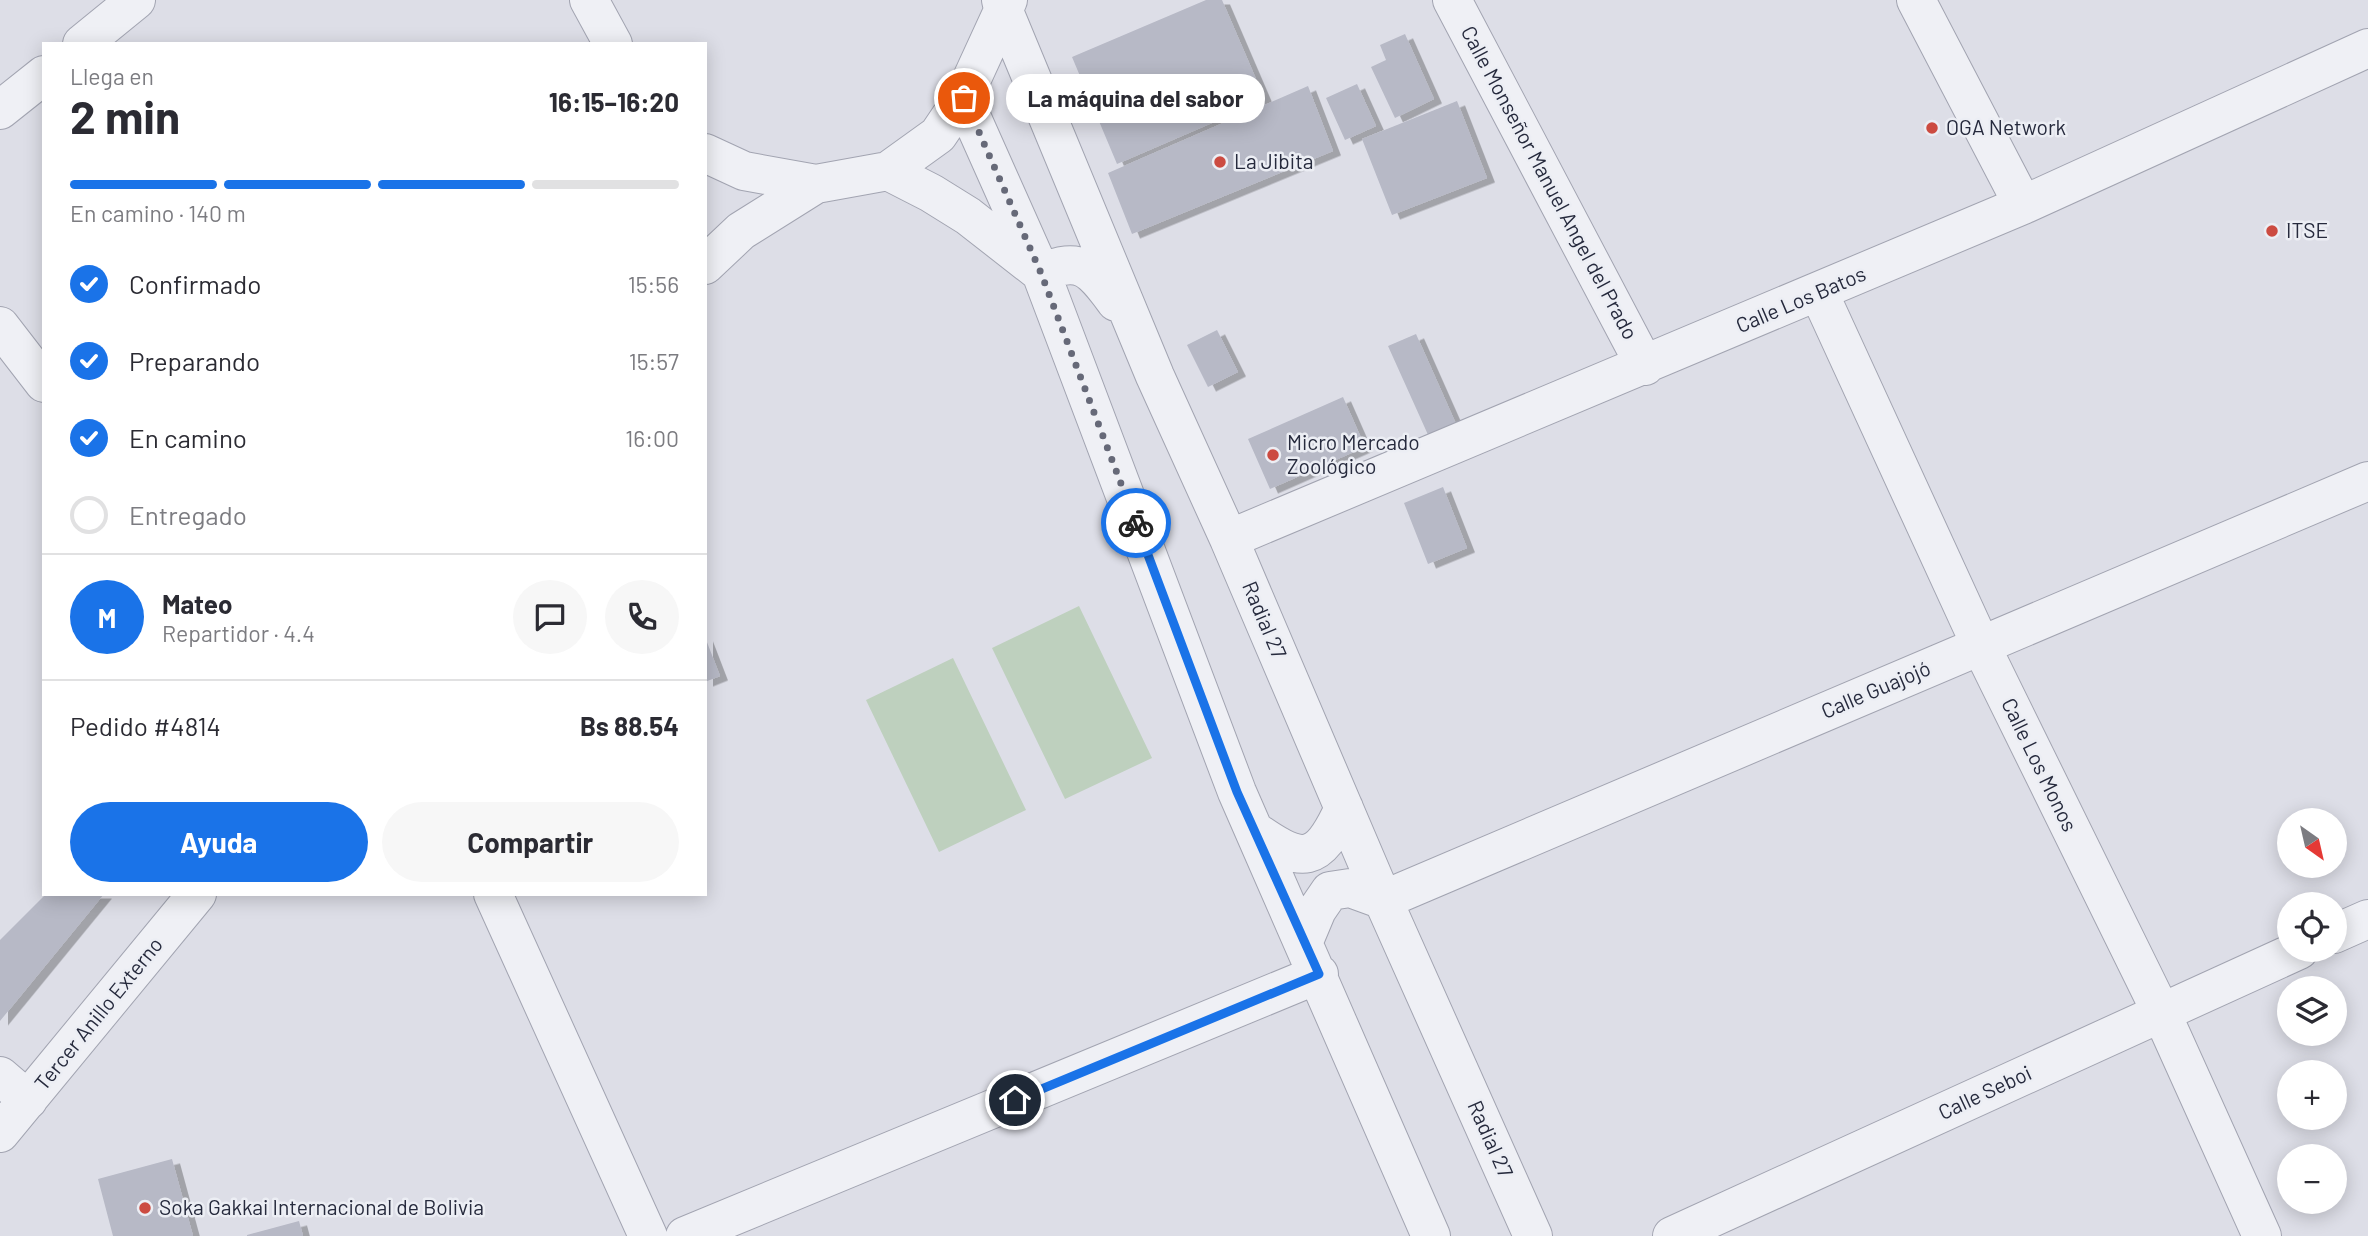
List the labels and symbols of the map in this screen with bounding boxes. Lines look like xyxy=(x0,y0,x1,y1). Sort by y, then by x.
street label: Calle Monseñor Manuel Angel del Prado xyxy=(1457,21,1644,343)
pin xyxy=(934,68,994,128)
callout: La máquina del sabor xyxy=(1006,74,1265,122)
place label: OGA Network xyxy=(1946,114,2066,139)
marker: OGA Network xyxy=(1924,120,1940,136)
place label: La Jibita xyxy=(1234,148,1314,173)
marker: La Jibita xyxy=(1212,154,1228,170)
place label: ITSE xyxy=(2286,217,2328,242)
marker: ITSE xyxy=(2264,223,2280,239)
street label: Calle Los Batos xyxy=(1732,260,1869,337)
place label: Micro Mercado Zoológico xyxy=(1287,429,1420,478)
marker: Micro Mercado Zoológico xyxy=(1265,447,1281,463)
courier xyxy=(1101,488,1171,558)
street label: Radial 27 xyxy=(1238,577,1293,662)
street label: Calle Guajojó xyxy=(1817,654,1934,723)
street label: Calle Los Monos xyxy=(1997,694,2083,835)
north arrow xyxy=(2277,808,2347,878)
street label: Tercer Anillo Externo xyxy=(29,932,167,1094)
street label: Calle Seboi xyxy=(1934,1059,2035,1124)
pin xyxy=(985,1070,1045,1130)
street label: Radial 27 xyxy=(1463,1096,1519,1181)
place label: Soka Gakkai Internacional de Bolivia xyxy=(159,1194,484,1219)
marker: Soka Gakkai Internacional de Bolivia xyxy=(137,1200,153,1216)

